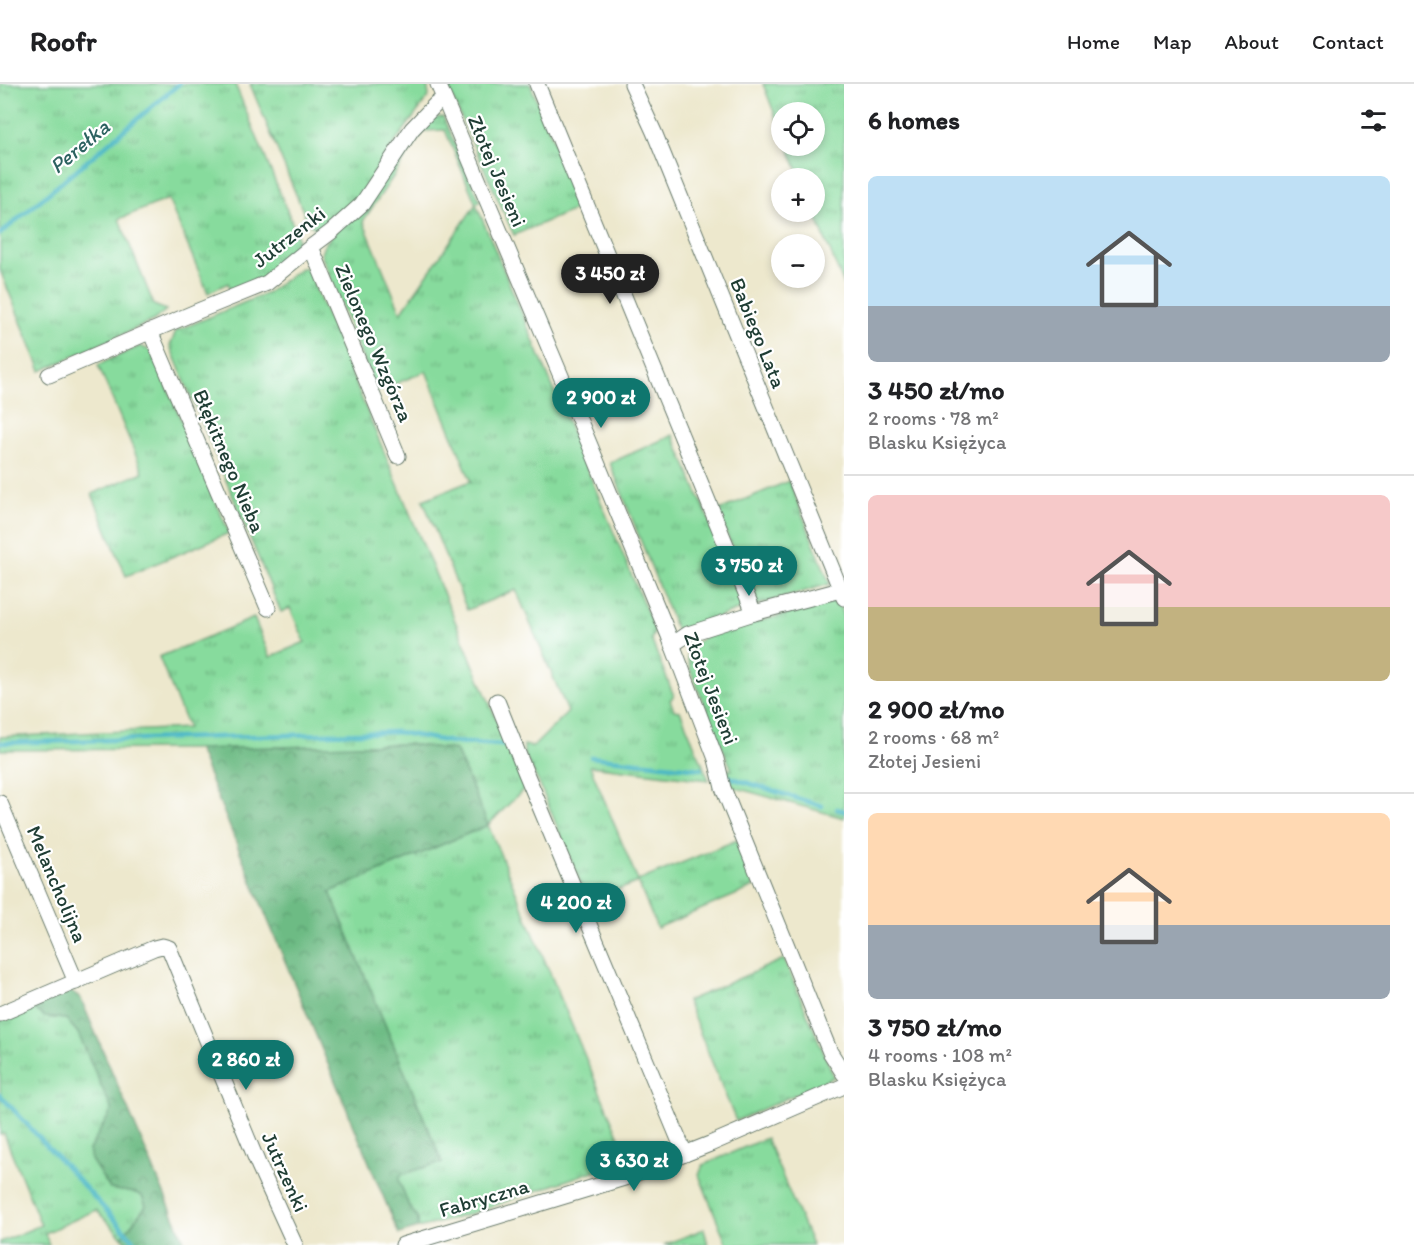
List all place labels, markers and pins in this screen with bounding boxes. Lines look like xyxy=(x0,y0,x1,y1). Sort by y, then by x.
pin: 3 450 zł xyxy=(548,254,672,305)
pin: 2 900 zł xyxy=(539,378,663,429)
pin: 3 750 zł xyxy=(687,546,811,597)
pin: 4 200 zł xyxy=(514,883,638,934)
pin: 2 860 zł xyxy=(184,1040,308,1091)
pin: 3 630 zł xyxy=(572,1141,696,1192)

